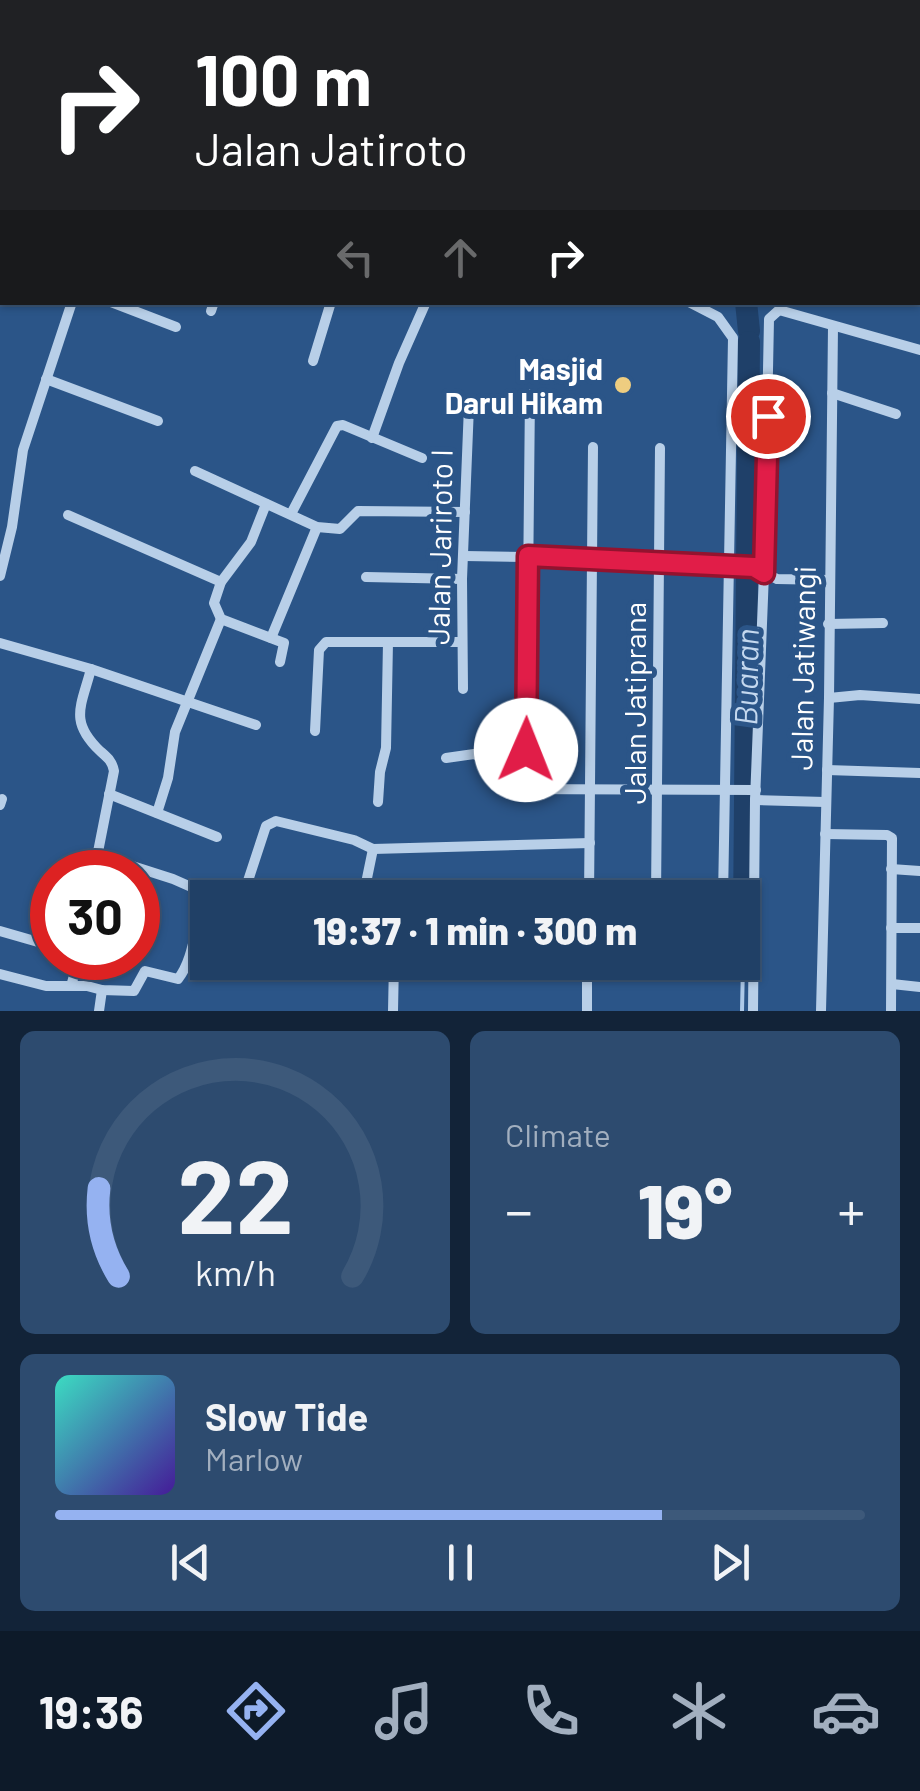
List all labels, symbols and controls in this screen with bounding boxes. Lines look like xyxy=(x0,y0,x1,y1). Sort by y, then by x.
text: 100 m xyxy=(195,36,372,120)
icon: right xyxy=(30,40,160,170)
text: Jalan Jatiroto xyxy=(195,121,468,175)
icon: left xyxy=(328,230,383,285)
icon: ahead xyxy=(433,230,488,285)
icon: right xyxy=(538,230,593,285)
place label: Masjid Darul Hikam xyxy=(445,350,603,420)
marker: Masjid Darul Hikam xyxy=(612,374,634,396)
pin xyxy=(726,374,811,459)
icon: arrive xyxy=(741,389,796,444)
street label: Jalan Jariroto I xyxy=(419,449,459,645)
street label: Jalan Jatiwangi xyxy=(782,565,822,771)
street label: Jalan Jatiprana xyxy=(616,602,652,804)
water label: Buaran xyxy=(725,628,765,726)
position arrow xyxy=(474,698,578,802)
speed limit sign: 30 xyxy=(30,850,160,980)
text: 19:37 · 1 min · 300 m xyxy=(313,907,637,953)
text: Climate xyxy=(505,1115,611,1153)
text: 22 xyxy=(177,1130,293,1255)
text: 19° xyxy=(638,1164,732,1254)
text: − xyxy=(505,1176,533,1242)
text: + xyxy=(837,1176,865,1242)
text: km/h xyxy=(195,1250,275,1293)
text: Slow Tide xyxy=(205,1393,368,1439)
text: Marlow xyxy=(205,1439,303,1477)
icon: previous xyxy=(163,1535,218,1590)
icon: pause xyxy=(433,1535,488,1590)
icon: next xyxy=(703,1535,758,1590)
icon: directions xyxy=(221,1676,291,1746)
icon: music xyxy=(369,1676,439,1746)
icon: phone xyxy=(516,1676,586,1746)
icon: climate xyxy=(664,1676,734,1746)
icon: car xyxy=(811,1676,881,1746)
text: 19:36 xyxy=(39,1684,143,1738)

